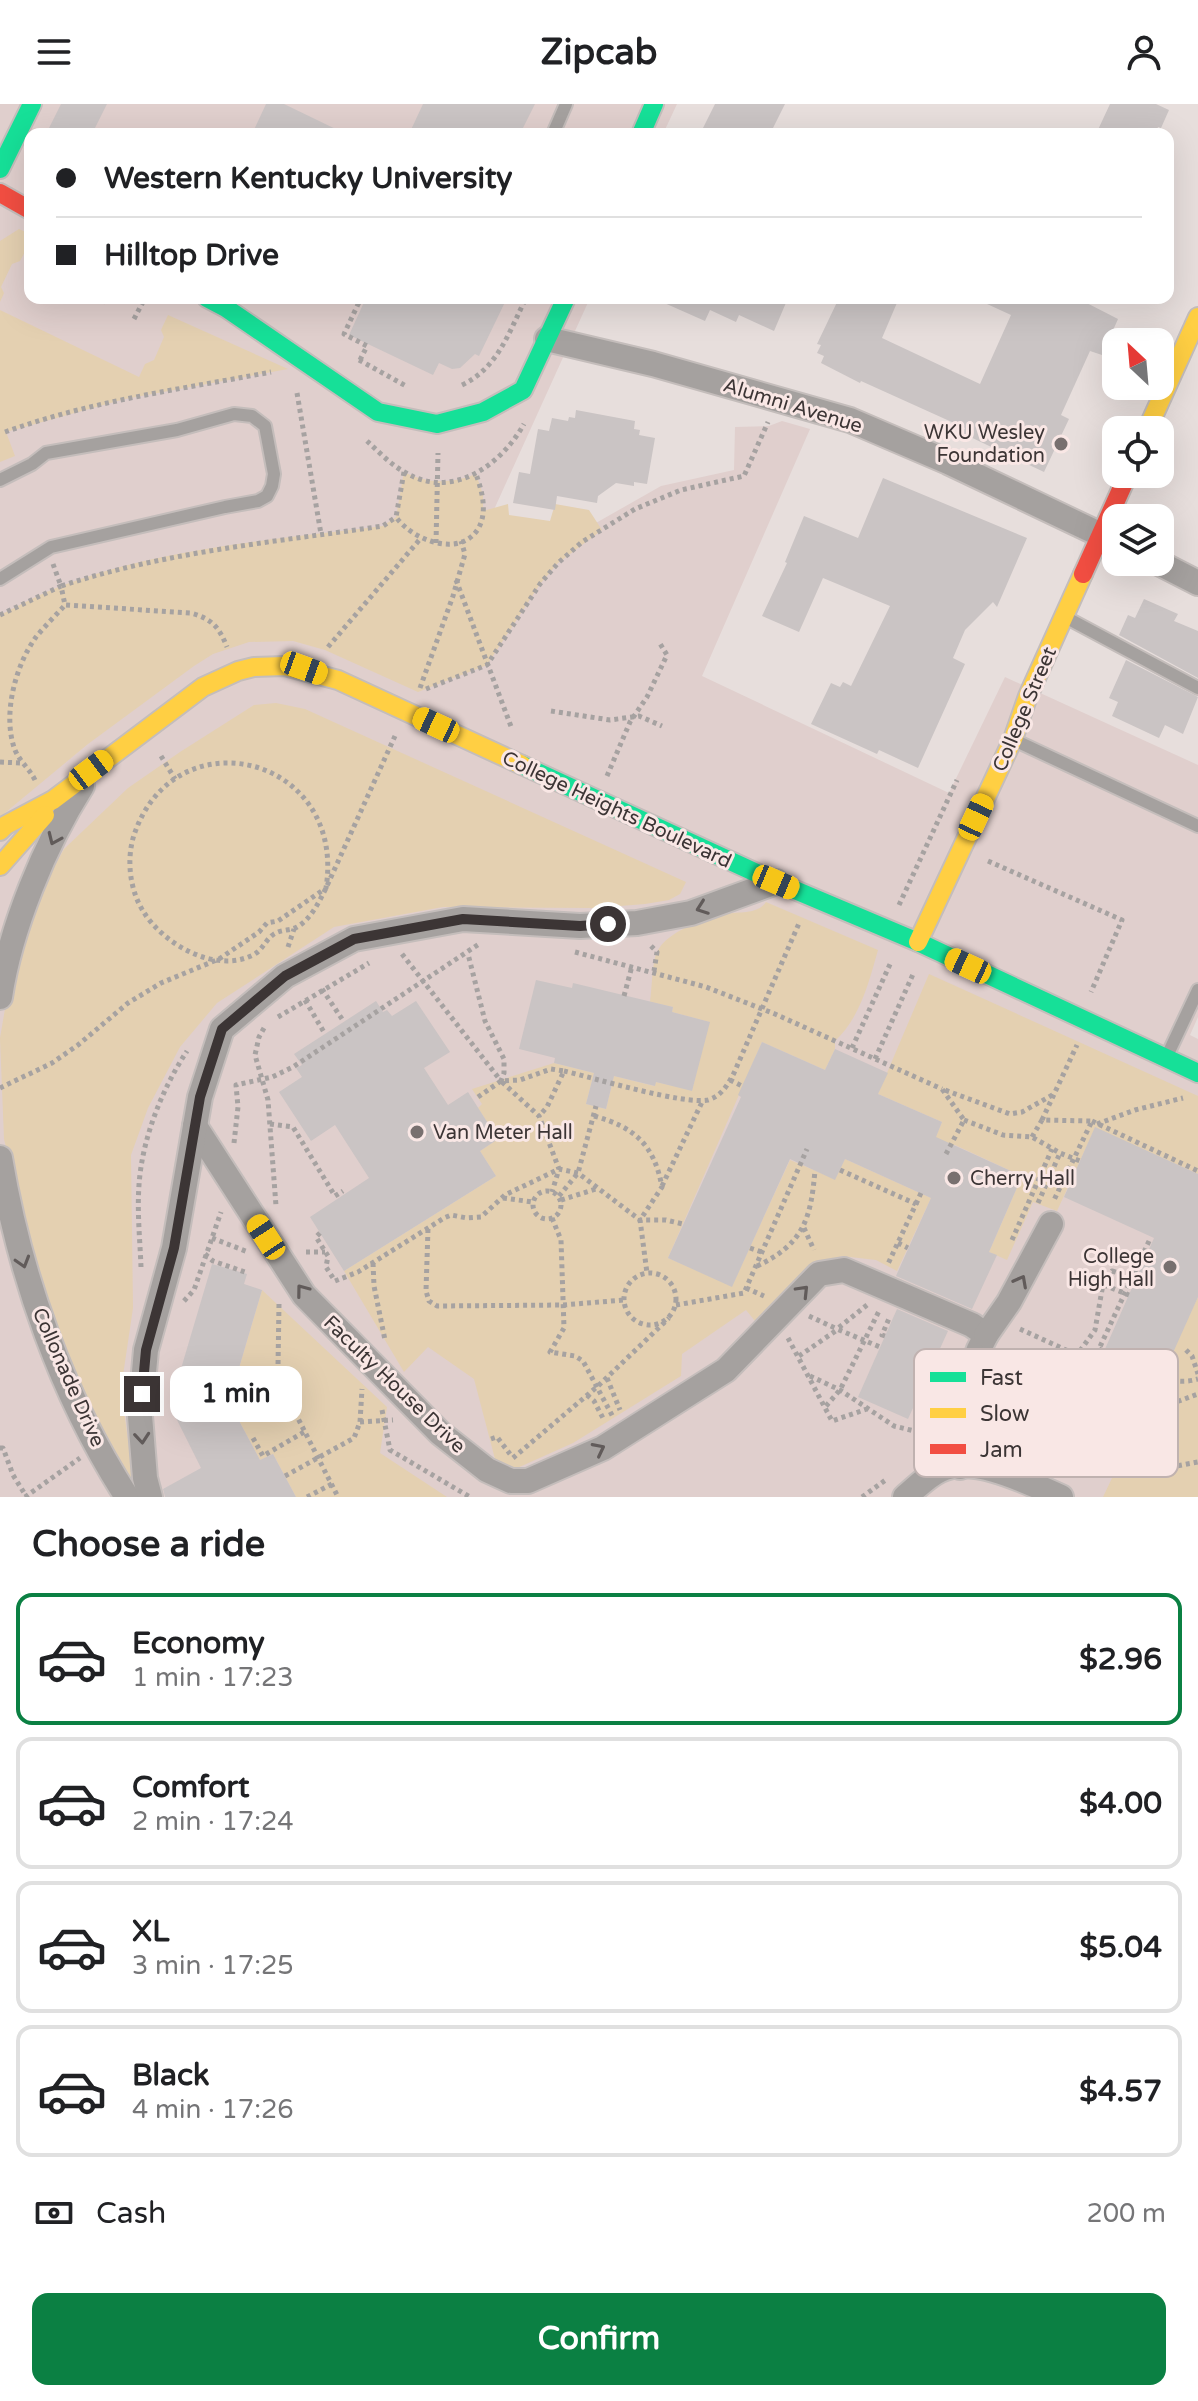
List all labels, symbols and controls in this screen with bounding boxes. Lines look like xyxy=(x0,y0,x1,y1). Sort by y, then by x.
icon: menu xyxy=(32,30,76,74)
icon: person xyxy=(1122,30,1166,74)
text: Zipcab xyxy=(541,31,657,74)
text: Western Kentucky University xyxy=(104,160,512,197)
text: Hilltop Drive xyxy=(104,237,279,274)
north arrow xyxy=(1102,328,1174,400)
map controls xyxy=(1102,328,1174,576)
street label: Alumni Avenue xyxy=(720,373,865,439)
button: locate xyxy=(1102,416,1174,488)
place label: WKU Wesley Foundation xyxy=(924,421,1045,468)
marker: WKU Wesley Foundation xyxy=(1052,435,1070,453)
button: layers xyxy=(1102,504,1174,576)
street label: College Street xyxy=(988,643,1062,775)
car xyxy=(277,649,331,687)
car xyxy=(409,704,463,746)
car xyxy=(65,746,117,794)
street label: College Heights Boulevard xyxy=(498,746,735,874)
car xyxy=(955,790,997,844)
one-way arrow xyxy=(48,831,64,845)
car xyxy=(749,862,803,902)
one-way arrow xyxy=(696,898,710,915)
route start xyxy=(590,906,626,942)
car xyxy=(941,945,995,987)
place label: Van Meter Hall xyxy=(433,1121,573,1145)
marker: Van Meter Hall xyxy=(408,1123,426,1141)
place label: Cherry Hall xyxy=(970,1167,1075,1191)
marker: Cherry Hall xyxy=(945,1169,963,1187)
car xyxy=(243,1210,289,1264)
place label: College High Hall xyxy=(1068,1245,1154,1292)
one-way arrow xyxy=(14,1254,30,1268)
marker: College High Hall xyxy=(1161,1258,1179,1276)
one-way arrow xyxy=(1011,1275,1026,1289)
one-way arrow xyxy=(297,1284,311,1299)
one-way arrow xyxy=(794,1286,808,1300)
street label: Collonade Drive xyxy=(27,1304,109,1451)
street label: Faculty House Drive xyxy=(318,1311,470,1459)
legend xyxy=(914,1349,1178,1477)
text: Fast xyxy=(980,1365,1023,1391)
callout: 1 min xyxy=(170,1366,302,1422)
route end xyxy=(124,1376,160,1412)
text: 1 min xyxy=(201,1378,271,1409)
text: Slow xyxy=(980,1401,1030,1427)
one-way arrow xyxy=(133,1432,150,1445)
text: Jam xyxy=(980,1437,1023,1463)
one-way arrow xyxy=(590,1443,605,1459)
text: Choose a ride xyxy=(32,1523,265,1566)
icon: car xyxy=(36,1623,108,1695)
text: Economy xyxy=(132,1625,265,1662)
text: $2.96 xyxy=(1079,1641,1162,1678)
text: 1 min · 17:23 xyxy=(132,1662,294,1693)
icon: car xyxy=(36,1767,108,1839)
text: Comfort xyxy=(132,1769,250,1806)
text: $4.00 xyxy=(1079,1785,1162,1822)
text: 2 min · 17:24 xyxy=(132,1806,294,1837)
icon: car xyxy=(36,1911,108,1983)
text: XL xyxy=(132,1913,169,1950)
text: $5.04 xyxy=(1080,1929,1162,1966)
text: 3 min · 17:25 xyxy=(132,1950,294,1981)
icon: car xyxy=(36,2055,108,2127)
text: Black xyxy=(132,2057,209,2094)
text: $4.57 xyxy=(1079,2073,1162,2110)
text: 4 min · 17:26 xyxy=(132,2094,294,2125)
icon: cash xyxy=(32,2191,76,2235)
text: Cash xyxy=(96,2195,166,2232)
text: 200 m xyxy=(1086,2198,1166,2229)
button: Confirm xyxy=(32,2293,1166,2385)

